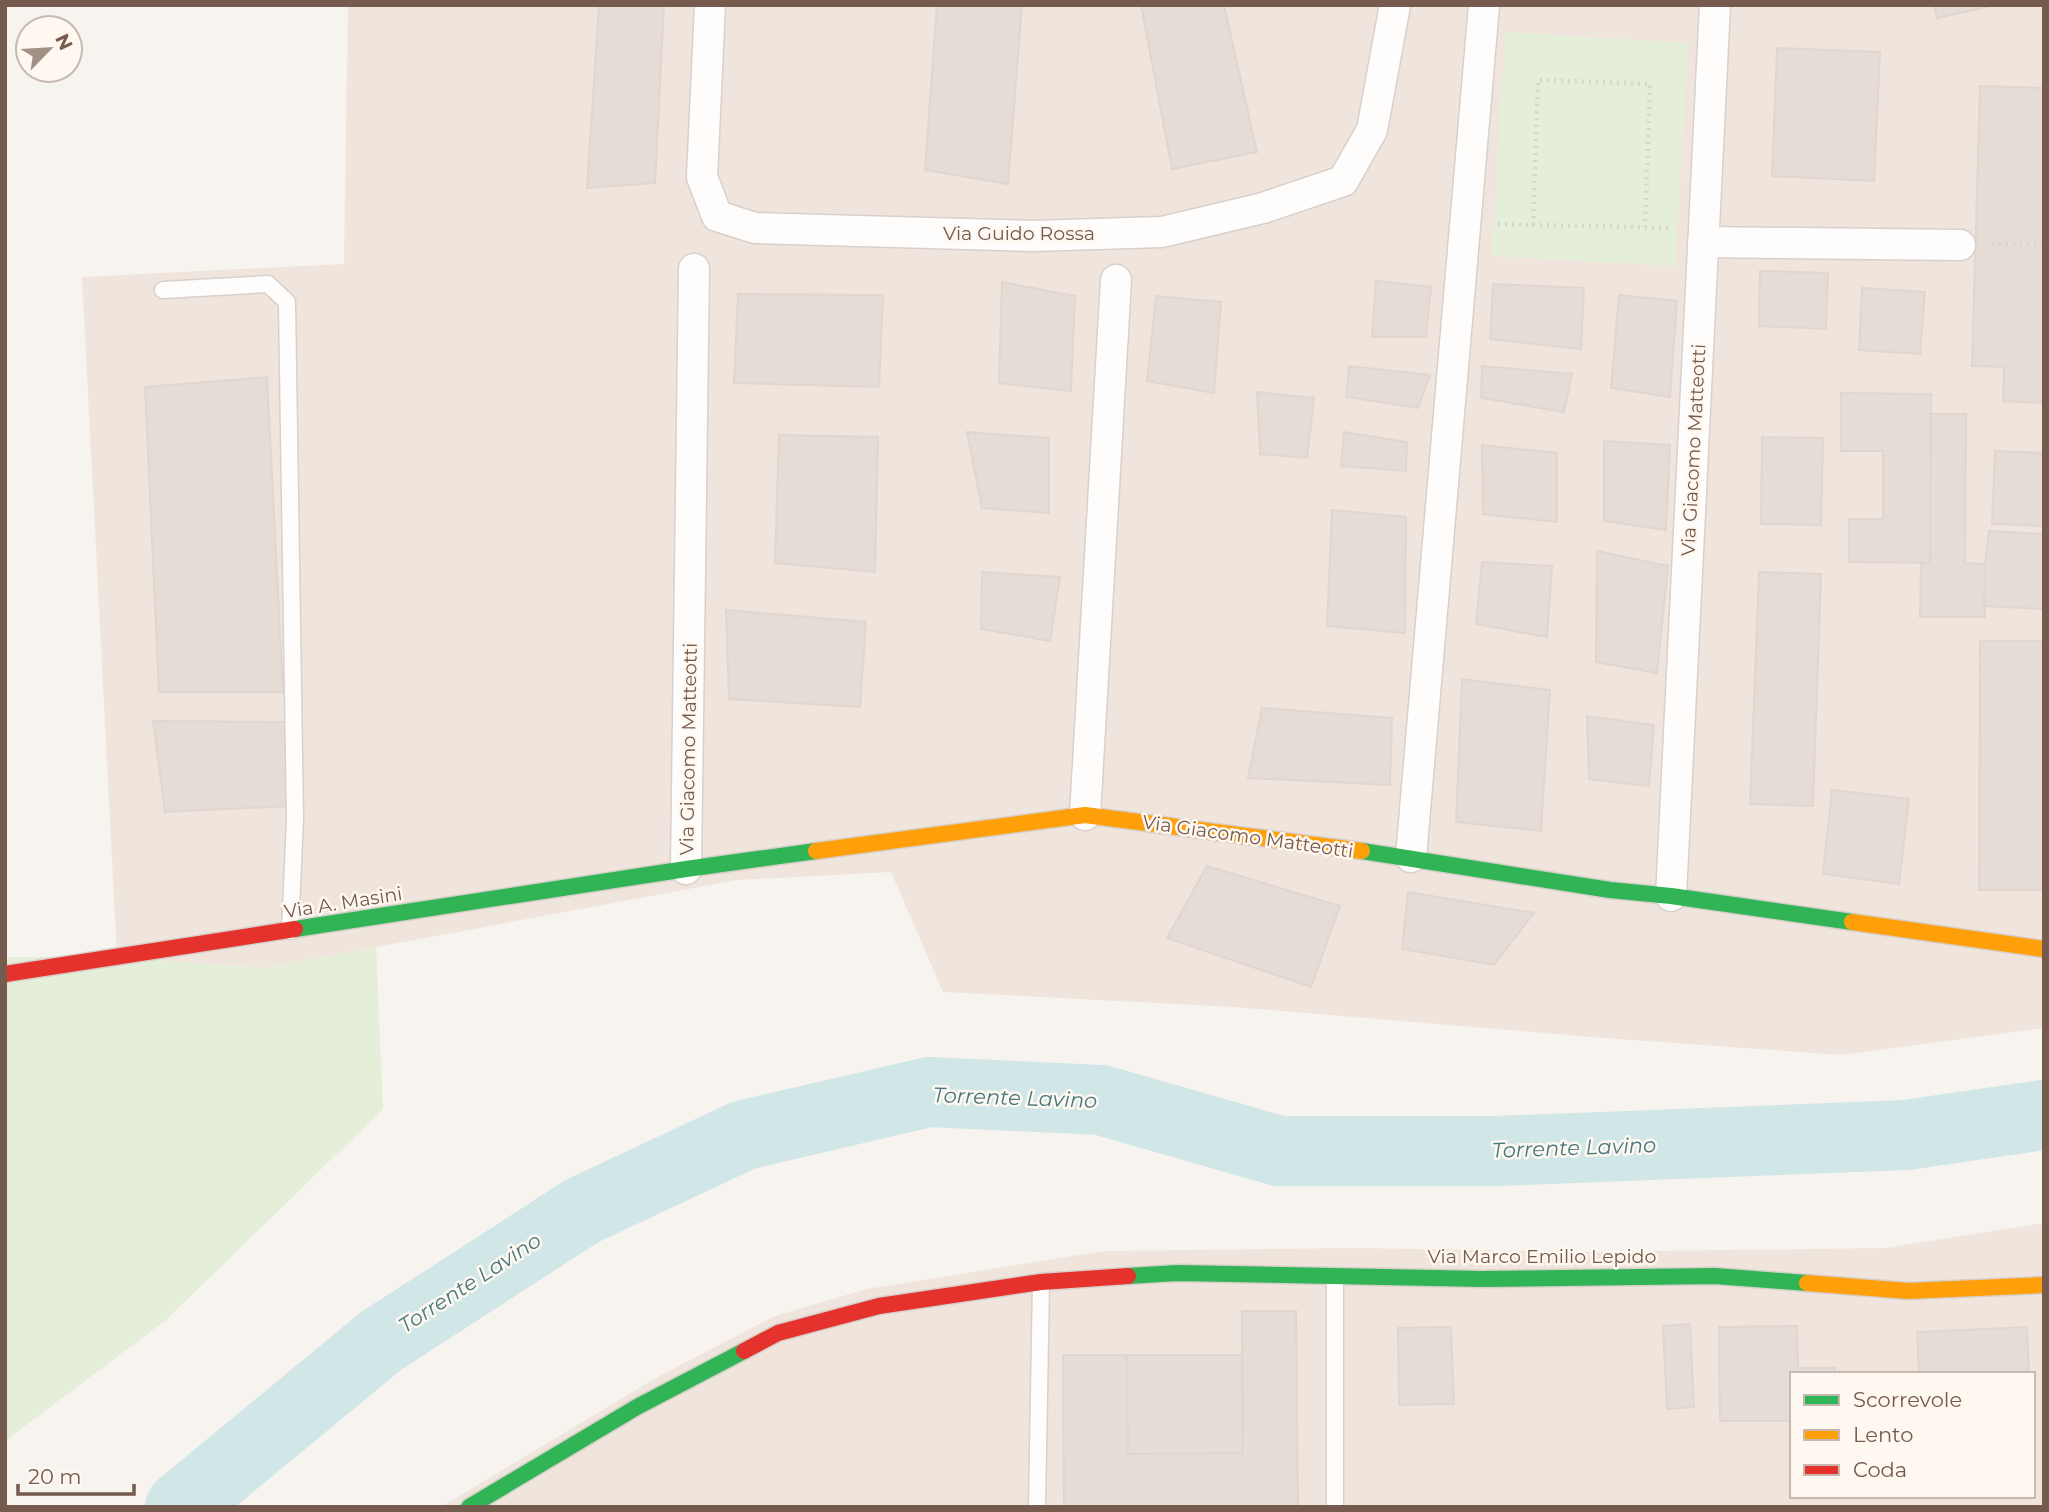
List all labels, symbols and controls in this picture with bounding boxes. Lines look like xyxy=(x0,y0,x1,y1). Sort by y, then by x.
north arrow xyxy=(14,14,84,84)
text: N xyxy=(50,30,78,54)
street label: Via Guido Rossa xyxy=(943,222,1095,245)
street label: Via Giacomo Matteotti xyxy=(1676,343,1711,557)
street label: Via Giacomo Matteotti xyxy=(675,643,702,855)
street label: Via Giacomo Matteotti xyxy=(1141,810,1355,863)
street label: Via A. Masini xyxy=(282,882,404,923)
water label: Torrente Lavino xyxy=(932,1082,1098,1113)
water label: Torrente Lavino xyxy=(1491,1132,1657,1163)
water label: Torrente Lavino xyxy=(394,1227,546,1338)
street label: Via Marco Emilio Lepido xyxy=(1428,1245,1656,1268)
legend xyxy=(1790,1372,2035,1498)
text: Scorrevole xyxy=(1853,1387,1962,1412)
text: Lento xyxy=(1853,1422,1913,1447)
scale bar xyxy=(18,1452,133,1496)
text: Coda xyxy=(1853,1457,1907,1482)
text: 20 m xyxy=(28,1464,82,1489)

